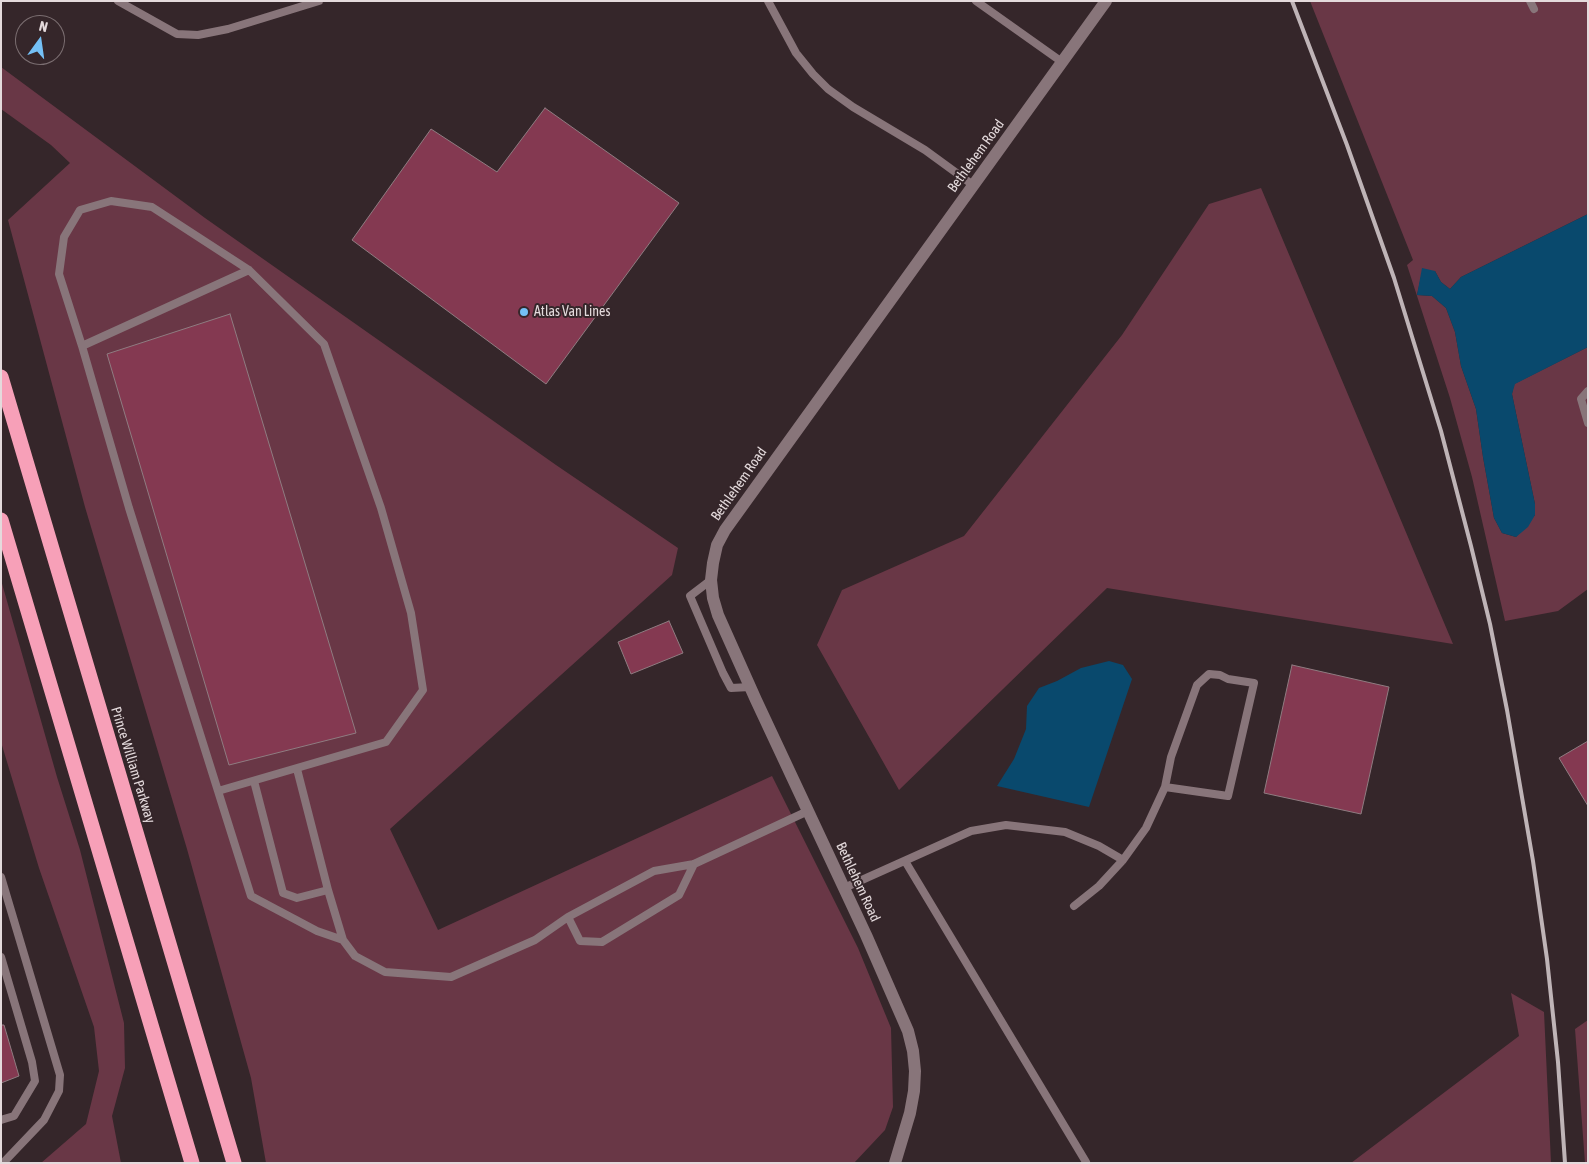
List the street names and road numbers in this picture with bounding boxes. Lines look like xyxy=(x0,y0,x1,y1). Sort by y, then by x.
street label: Bethlehem Road xyxy=(944,116,1008,196)
street label: Bethlehem Road xyxy=(708,444,770,524)
street label: Prince William Parkway xyxy=(107,705,159,825)
street label: Bethlehem Road xyxy=(832,840,884,924)

